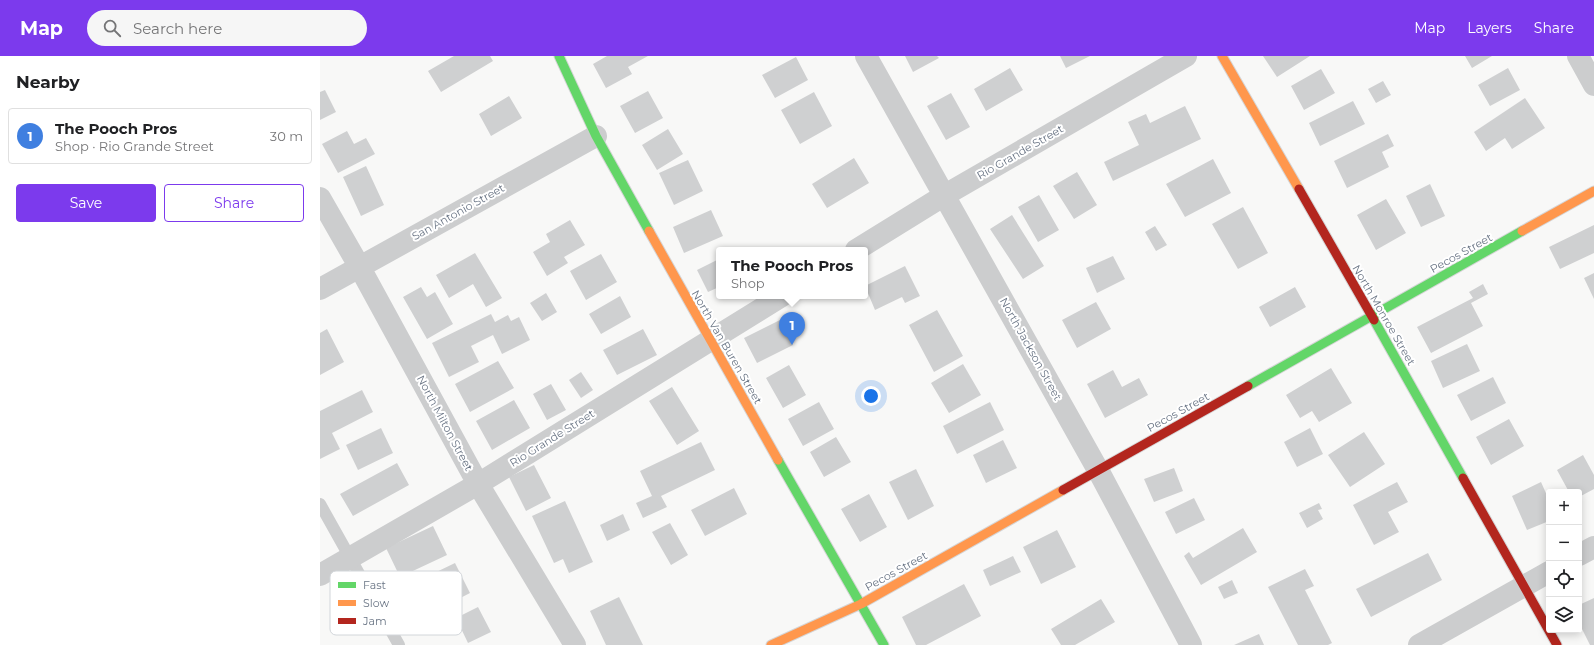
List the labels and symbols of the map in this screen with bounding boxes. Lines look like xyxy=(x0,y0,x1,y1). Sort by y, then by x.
street label: Rio Grande Street xyxy=(974,121,1066,182)
street label: San Antonio Street xyxy=(409,181,507,243)
street label: Pecos Street xyxy=(1427,230,1495,276)
street label: North Monroe Street xyxy=(1349,262,1419,368)
street label: North Van Buren Street xyxy=(689,288,766,407)
street label: North Jackson Street xyxy=(997,295,1065,403)
pin: 1 xyxy=(779,312,805,345)
street label: North Milton Street xyxy=(414,373,476,474)
your location xyxy=(861,386,881,406)
street label: Pecos Street xyxy=(1144,389,1212,435)
street label: Rio Grande Street xyxy=(507,406,597,470)
street label: Pecos Street xyxy=(862,548,930,594)
legend xyxy=(330,571,462,635)
text: Fast xyxy=(363,578,387,592)
text: Slow xyxy=(363,596,389,610)
text: Jam xyxy=(362,614,387,628)

